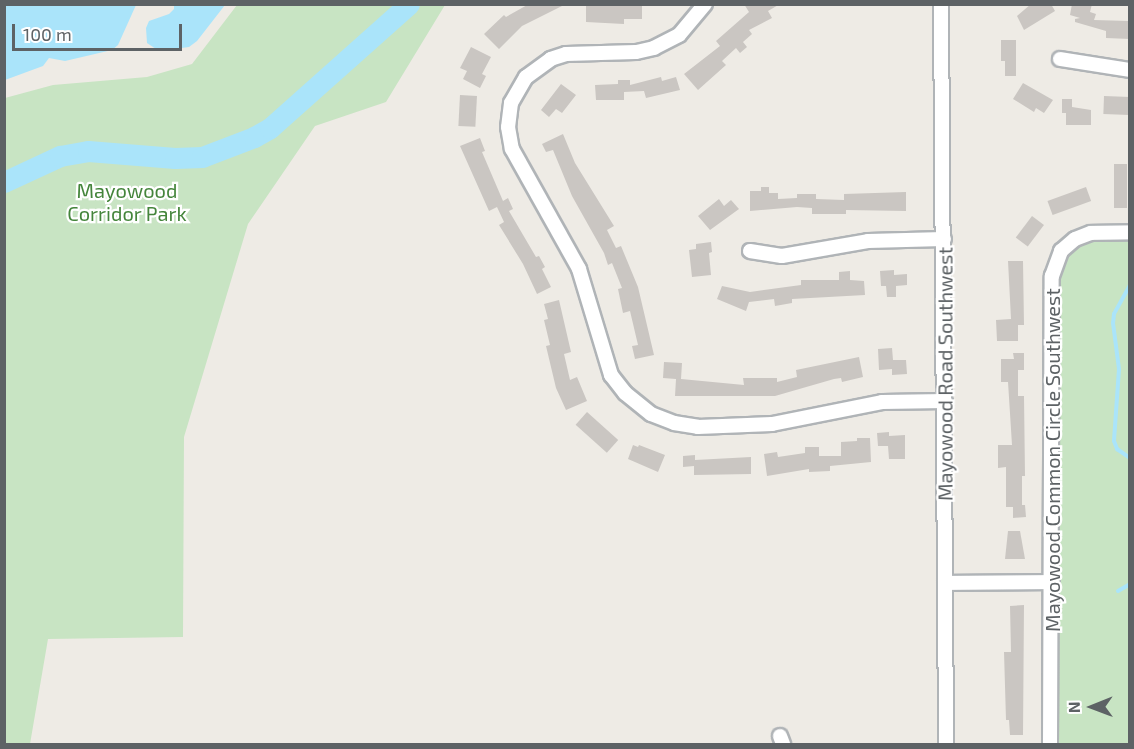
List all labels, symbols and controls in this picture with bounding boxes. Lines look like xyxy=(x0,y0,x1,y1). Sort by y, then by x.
scale bar xyxy=(15,12,184,50)
text: 100 m xyxy=(23,23,72,45)
park label: Mayowood Corridor Park xyxy=(67,178,187,225)
street label: Mayowood Road Southwest xyxy=(933,247,957,501)
street label: Mayowood Common Circle Southwest xyxy=(1040,288,1064,632)
north arrow xyxy=(1062,677,1122,737)
text: N xyxy=(1064,701,1083,713)

